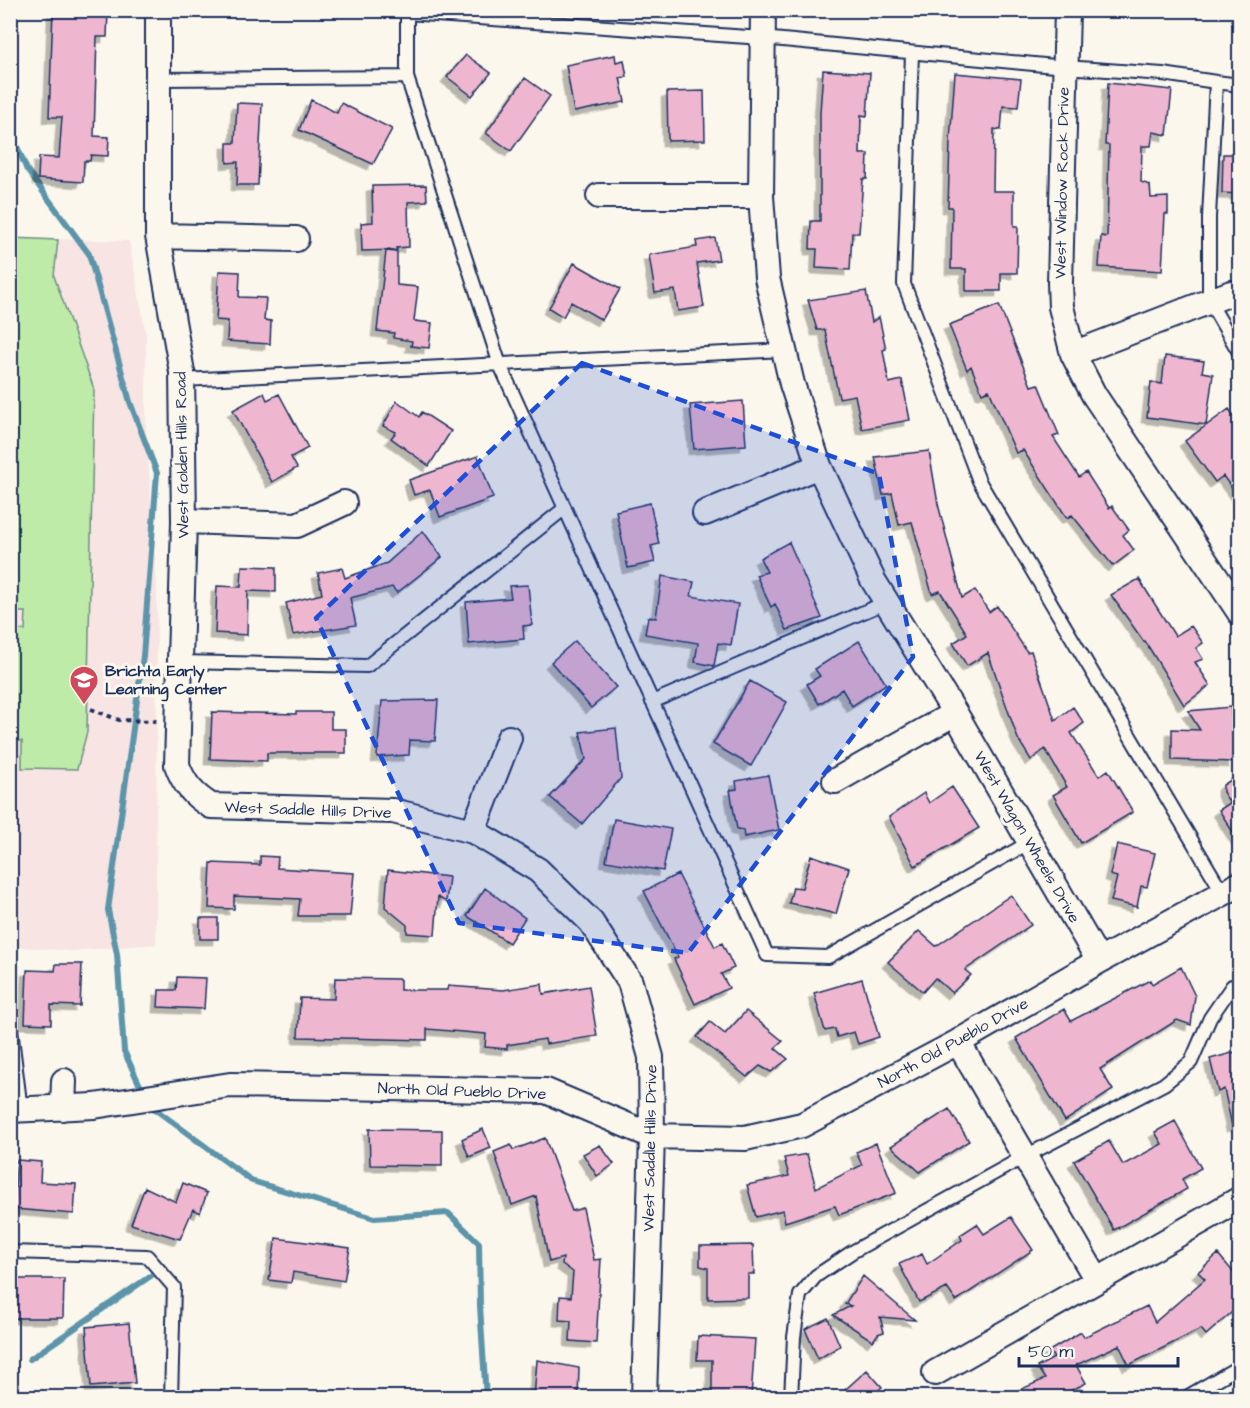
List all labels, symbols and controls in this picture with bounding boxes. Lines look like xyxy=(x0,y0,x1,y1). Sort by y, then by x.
street label: West Window Rock Drive xyxy=(1049,86,1075,279)
street label: West Golden Hills Road xyxy=(170,371,194,539)
place label: Brichta Early Learning Center xyxy=(105,660,227,702)
school or university icon: Brichta Early Learning Center xyxy=(68,664,100,706)
street label: West Wagon Wheels Drive xyxy=(968,747,1086,928)
street label: West Saddle Hills Drive xyxy=(224,796,392,824)
street label: North Old Pueblo Drive xyxy=(874,992,1033,1094)
street label: West Saddle Hills Drive xyxy=(638,1064,662,1232)
street label: North Old Pueblo Drive xyxy=(377,1077,547,1105)
scale bar xyxy=(1019,1330,1178,1368)
text: 50 m xyxy=(1028,1339,1073,1364)

